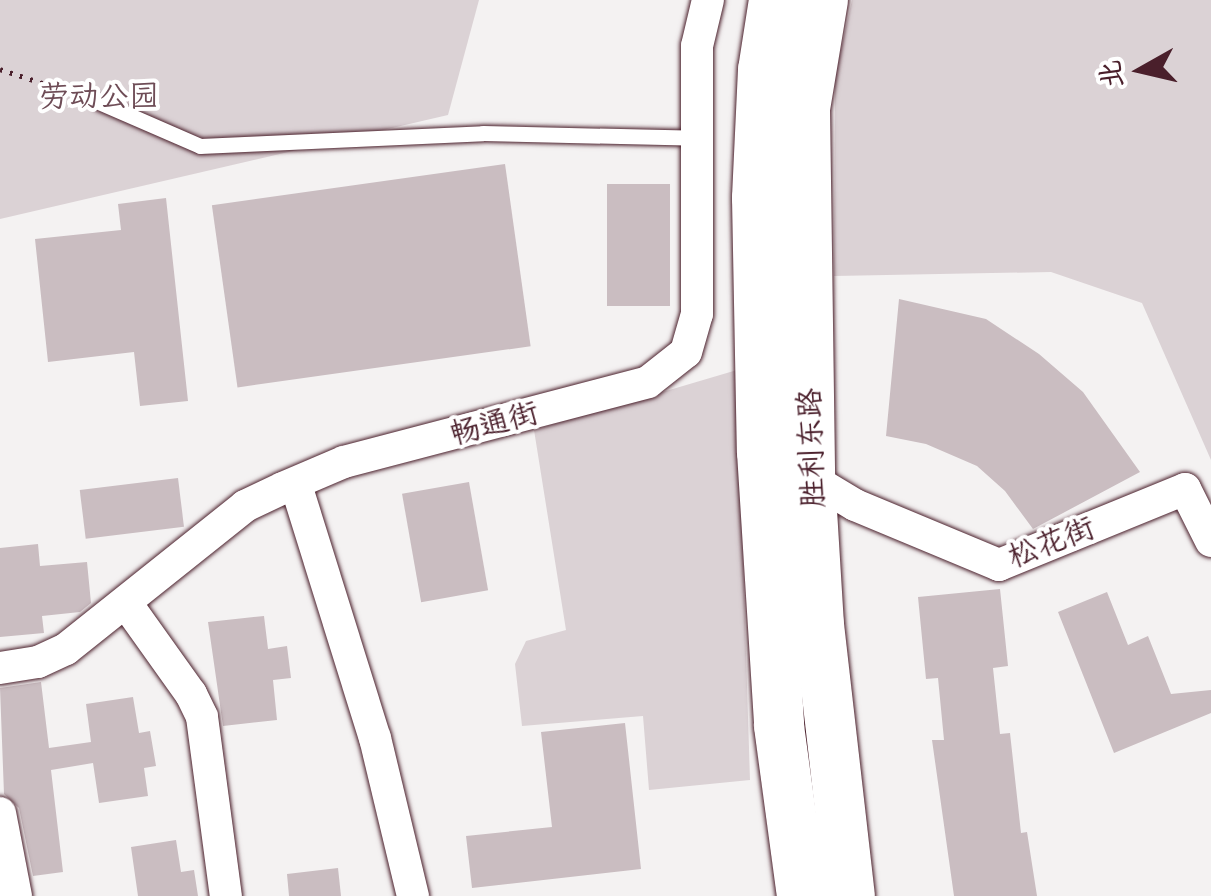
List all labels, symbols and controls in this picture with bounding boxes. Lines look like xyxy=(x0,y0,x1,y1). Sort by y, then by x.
north arrow xyxy=(1091,20,1191,120)
text: 北 xyxy=(1085,57,1137,92)
park label: 劳动公园 xyxy=(39,78,159,114)
street label: 胜利东路 xyxy=(791,387,831,509)
street label: 畅通街 xyxy=(446,394,542,452)
street label: 松花街 xyxy=(1003,509,1099,575)

